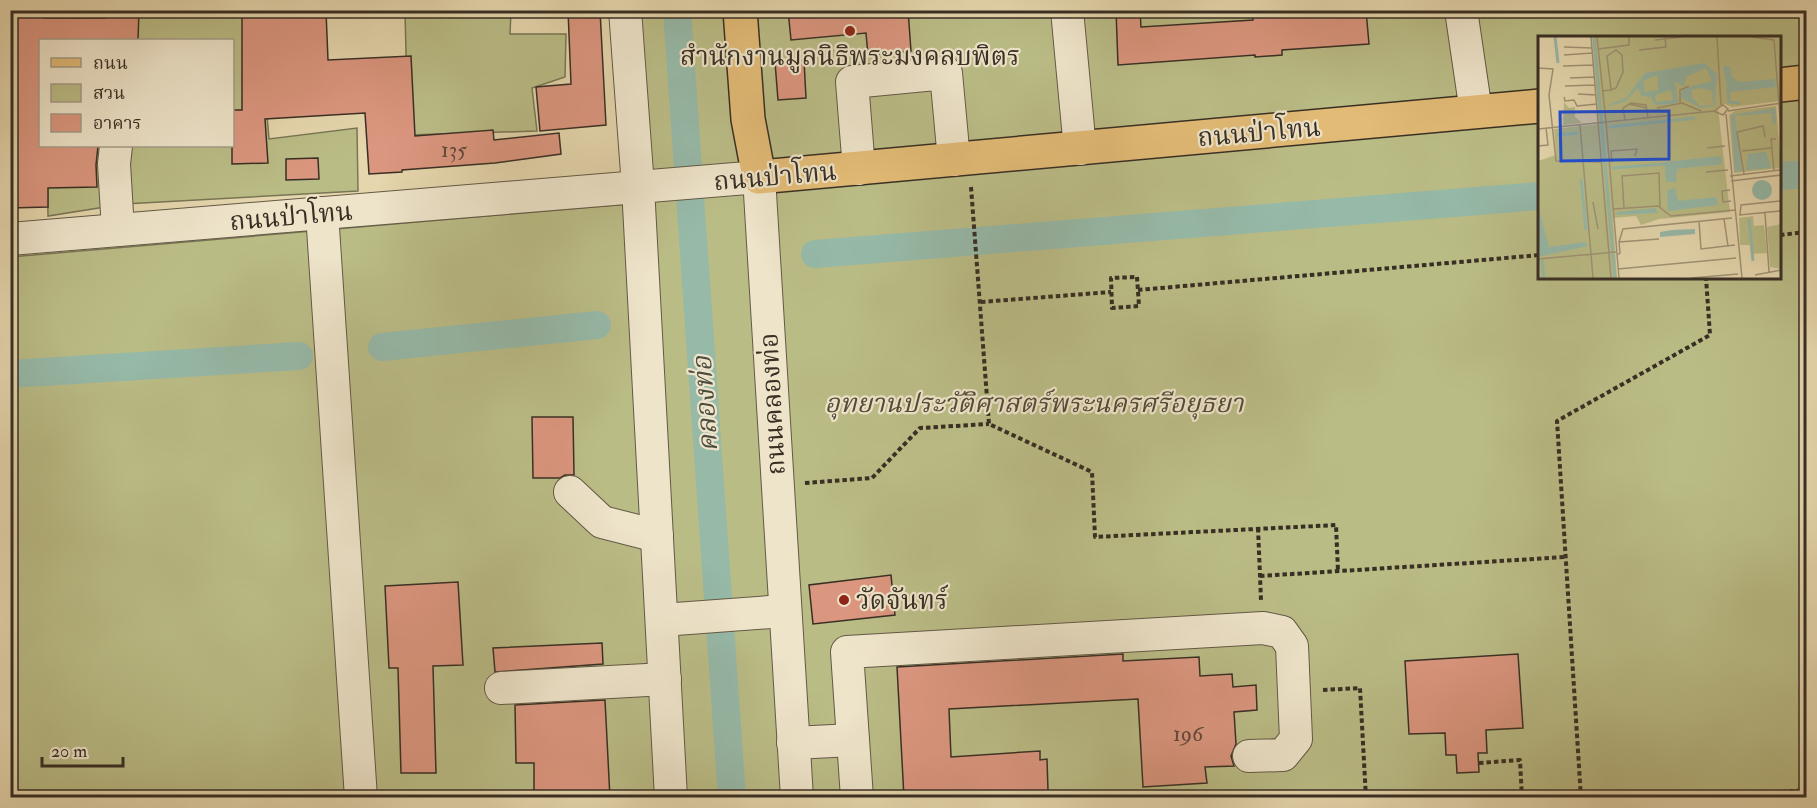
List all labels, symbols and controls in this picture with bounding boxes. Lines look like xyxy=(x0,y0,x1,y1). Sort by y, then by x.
marker: สำนักงานมูลนิธิพระมงคลบพิตร xyxy=(843,24,857,38)
inset map xyxy=(1538,36,1781,279)
legend xyxy=(39,39,234,147)
place label: สำนักงานมูลนิธิพระมงคลบพิตร xyxy=(680,41,1020,74)
text: ถนน xyxy=(93,52,128,75)
text: สวน xyxy=(93,82,125,105)
street label: ถนนป่าโทน xyxy=(1196,109,1322,154)
text: อาคาร xyxy=(93,112,142,135)
house number: 135 xyxy=(441,136,467,164)
street label: ถนนป่าโทน xyxy=(712,153,838,198)
street label: ถนนป่าโทน xyxy=(228,193,354,238)
street label: ถนนคลองท่อ xyxy=(753,332,793,476)
water label: คลองท่อ xyxy=(686,354,725,453)
park label: อุทยานประวัติศาสตร์พระนครศรีอยุธยา xyxy=(825,388,1245,420)
place label: วัดจันทร์ xyxy=(856,584,948,617)
marker: วัดจันทร์ xyxy=(837,593,851,607)
house number: 196 xyxy=(1173,720,1205,748)
scale bar xyxy=(42,730,123,768)
text: 20 m xyxy=(51,740,87,763)

